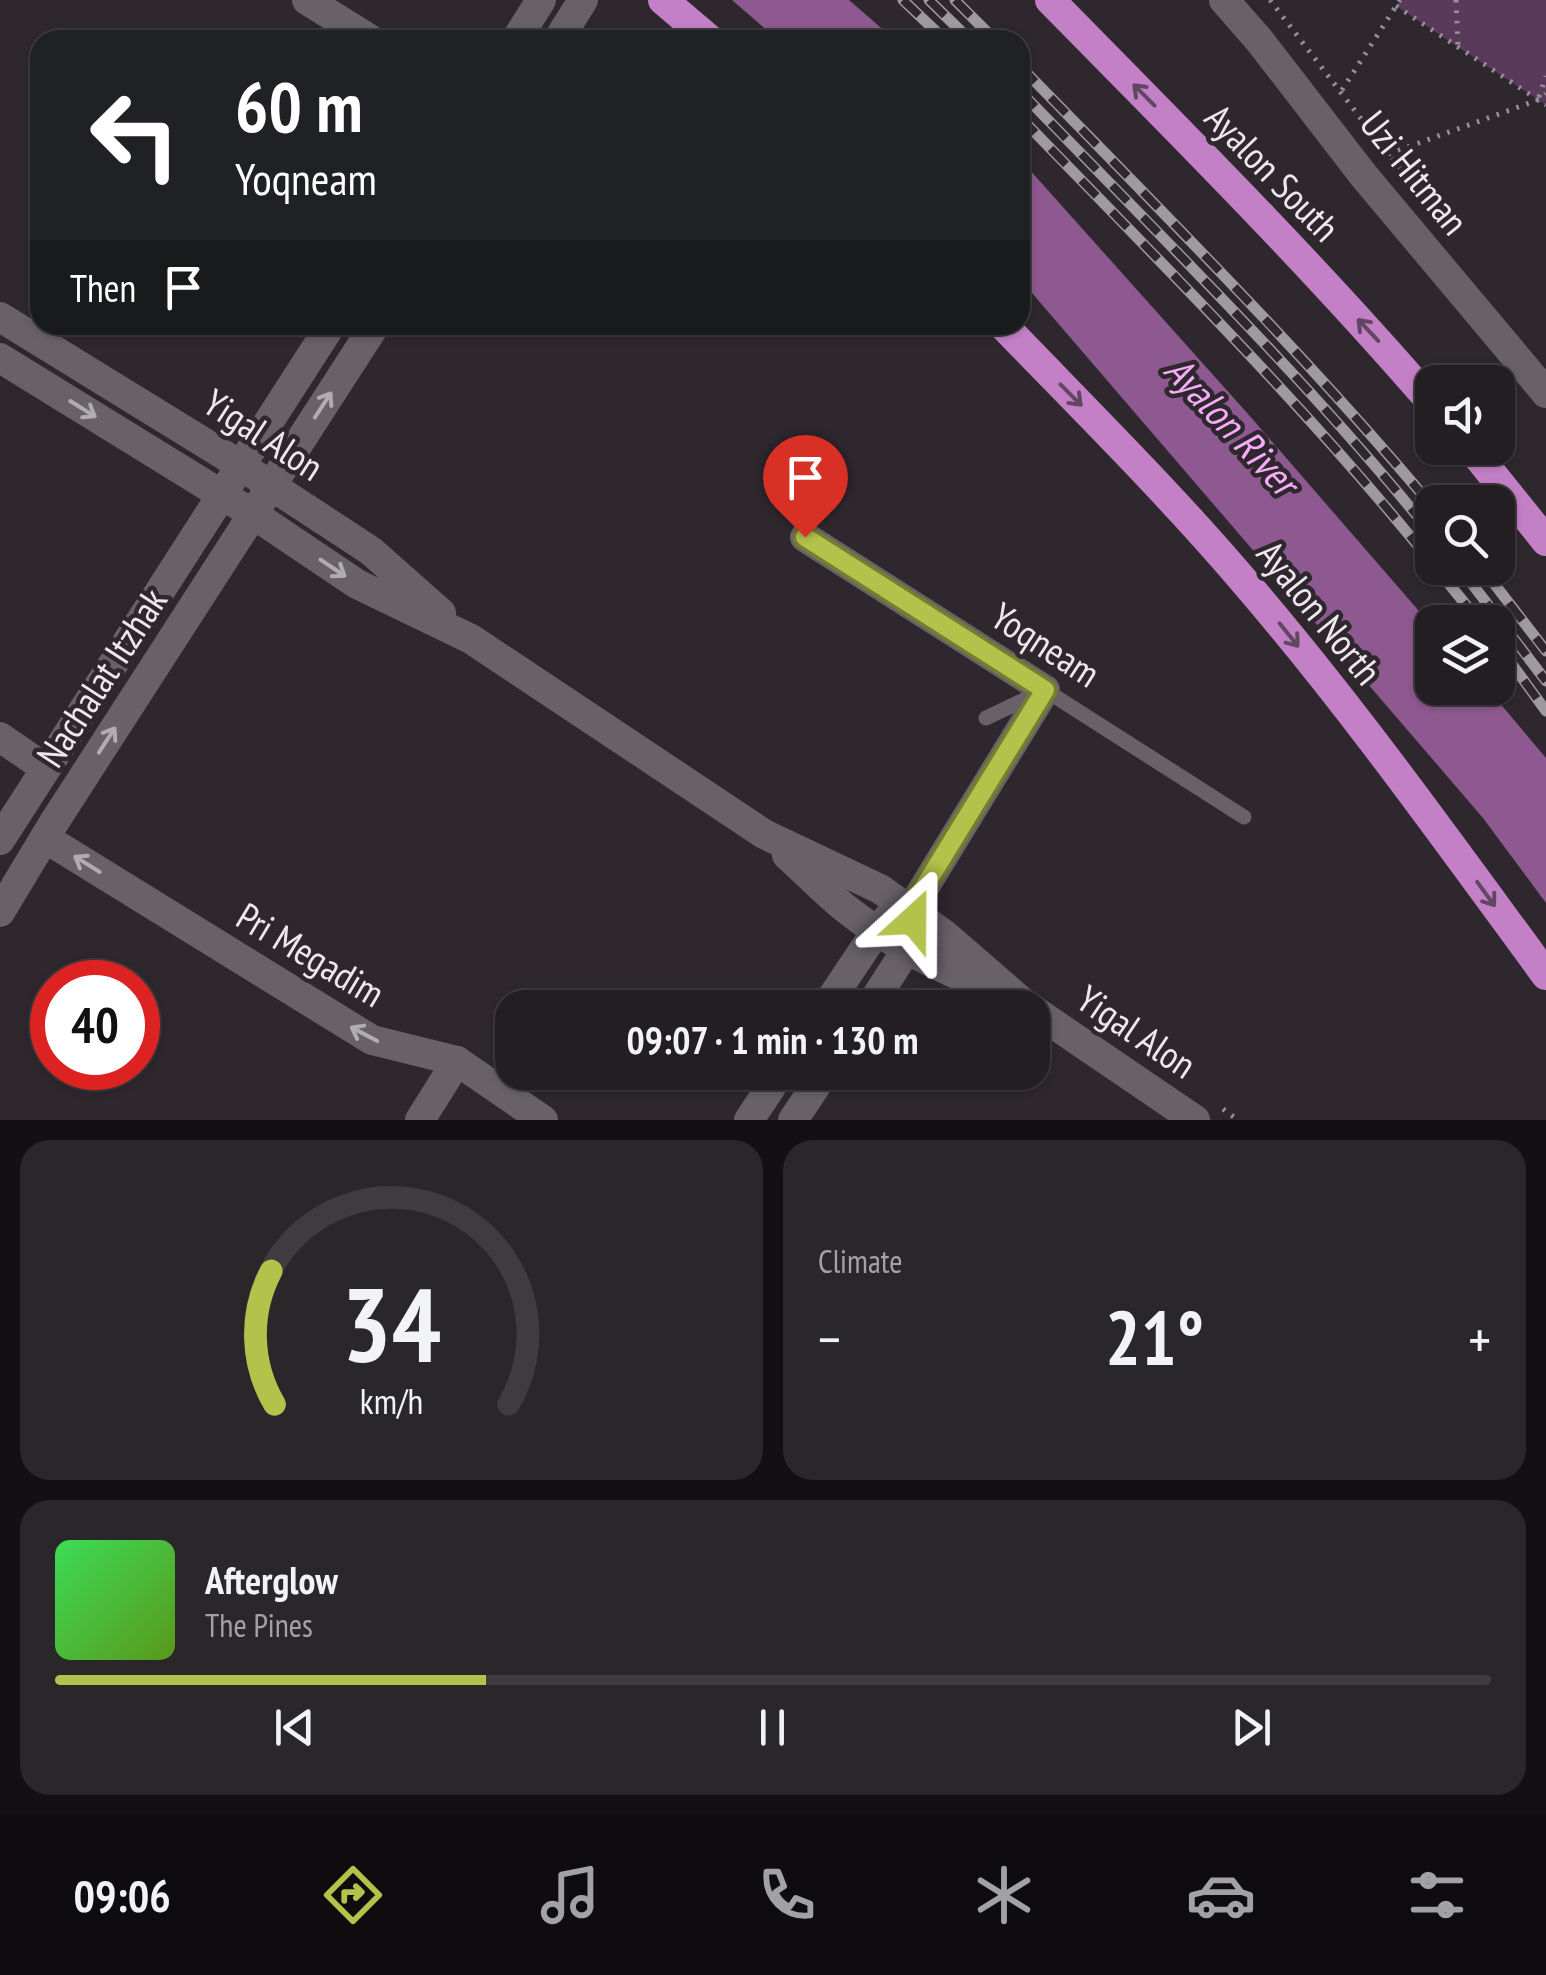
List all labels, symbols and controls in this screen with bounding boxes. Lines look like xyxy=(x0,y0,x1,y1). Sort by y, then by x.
text: 60 m xyxy=(235,61,363,151)
icon: left xyxy=(70,70,200,200)
one-way arrow xyxy=(1132,84,1156,108)
street label: Ayalon South xyxy=(1195,93,1351,251)
street label: Uzi Hitman xyxy=(1350,100,1480,244)
text: Yoqneam xyxy=(235,149,377,207)
icon: arrive xyxy=(156,260,211,315)
text: Then xyxy=(70,263,136,312)
one-way arrow xyxy=(1357,318,1380,343)
water label: Ayalon River xyxy=(1154,344,1313,509)
map controls xyxy=(1415,365,1515,705)
button: sound xyxy=(1415,365,1515,465)
street label: Yigal Alon xyxy=(195,377,333,491)
one-way arrow xyxy=(1059,382,1083,406)
one-way arrow xyxy=(312,392,333,420)
one-way arrow xyxy=(68,399,97,420)
pin xyxy=(763,435,848,538)
icon: arrive xyxy=(778,450,833,505)
button: search xyxy=(1415,485,1515,585)
street label: Ayalon North xyxy=(1247,530,1393,694)
one-way arrow xyxy=(319,558,347,579)
street label: Nachalat Itzhak xyxy=(25,578,177,776)
street label: Yoqneam xyxy=(982,591,1110,697)
button: layers xyxy=(1415,605,1515,705)
one-way arrow xyxy=(1278,622,1300,648)
one-way arrow xyxy=(97,726,118,755)
one-way arrow xyxy=(73,854,102,874)
position arrow xyxy=(861,868,965,972)
one-way arrow xyxy=(1476,880,1497,907)
street label: Pri Megadim xyxy=(228,891,394,1017)
speed limit sign: 40 xyxy=(30,960,160,1090)
street label: Yigal Alon xyxy=(1068,974,1206,1088)
text: 09:07 · 1 min · 130 m xyxy=(626,1015,919,1064)
one-way arrow xyxy=(350,1023,379,1043)
text: Climate xyxy=(818,1240,902,1282)
text: 34 xyxy=(342,1256,441,1391)
text: 21° xyxy=(1105,1289,1204,1386)
text: − xyxy=(818,1303,841,1374)
text: + xyxy=(1468,1303,1491,1374)
text: km/h xyxy=(360,1378,423,1424)
text: Afterglow xyxy=(205,1555,338,1604)
text: The Pines xyxy=(205,1604,313,1646)
icon: previous xyxy=(267,1700,322,1755)
icon: pause xyxy=(745,1700,800,1755)
icon: next xyxy=(1224,1700,1279,1755)
icon: directions xyxy=(318,1860,388,1930)
icon: music xyxy=(535,1860,605,1930)
icon: phone xyxy=(752,1860,822,1930)
icon: climate xyxy=(969,1860,1039,1930)
icon: car xyxy=(1186,1860,1256,1930)
icon: filters xyxy=(1402,1860,1472,1930)
text: 09:06 xyxy=(73,1866,171,1924)

